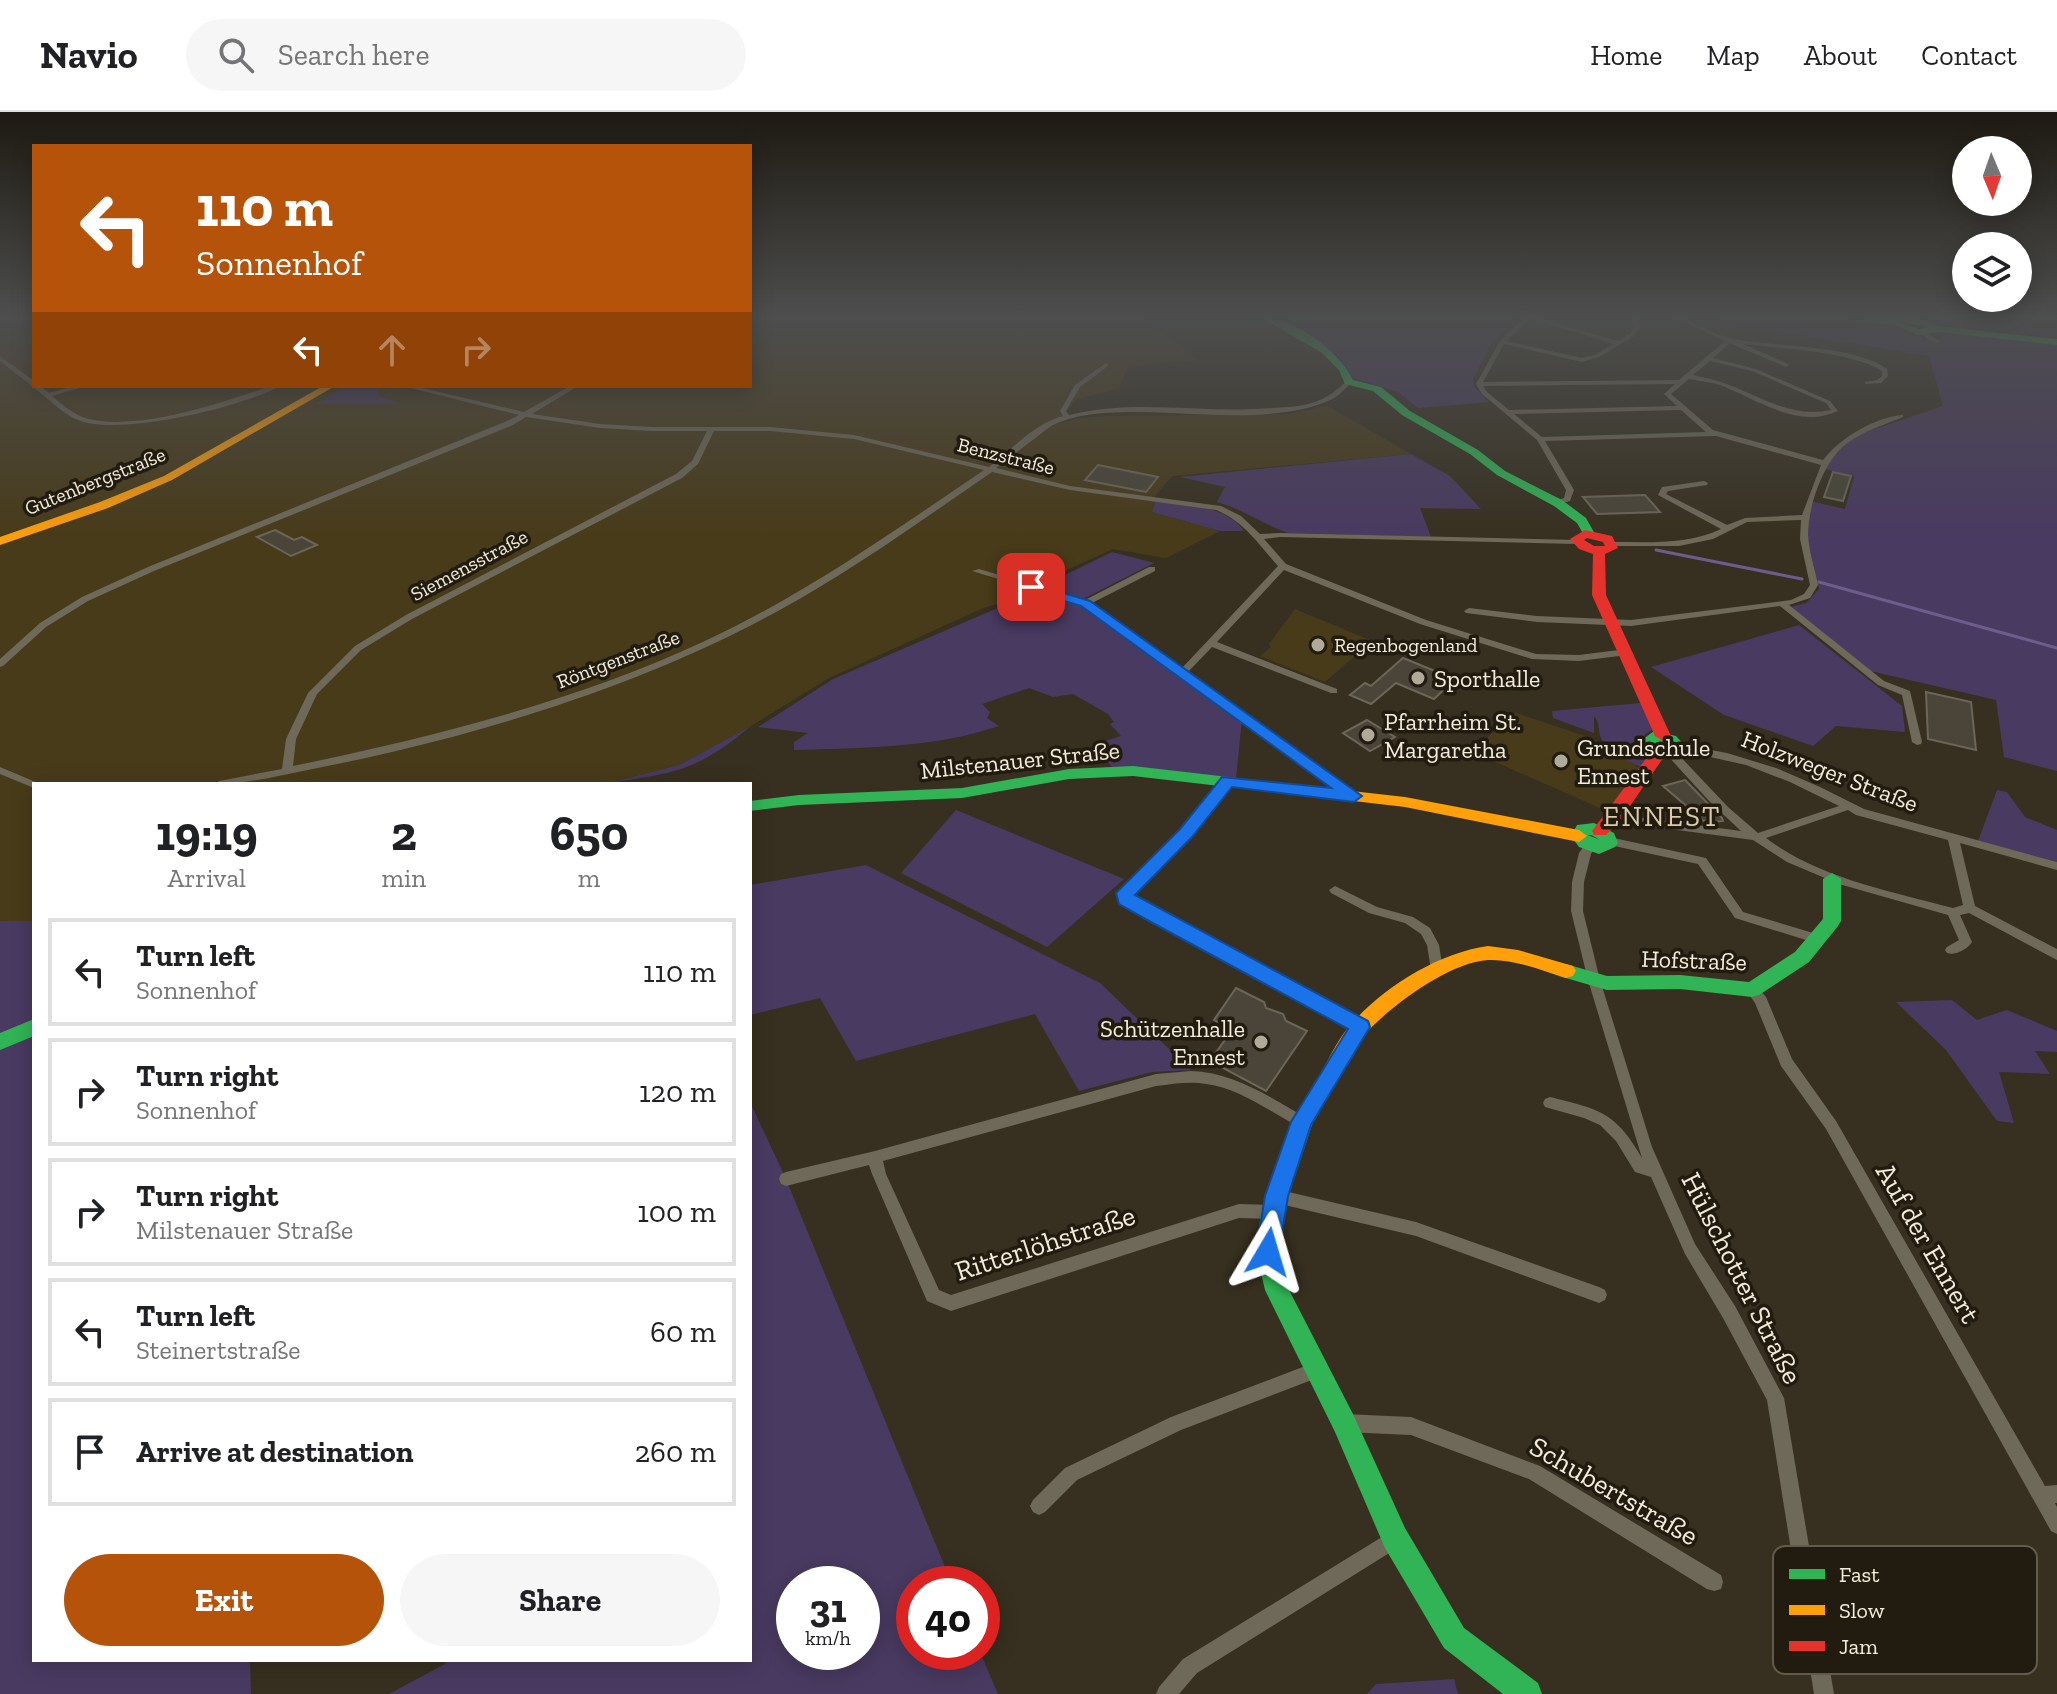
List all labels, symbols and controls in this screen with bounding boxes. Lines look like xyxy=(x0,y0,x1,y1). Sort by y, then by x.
search box xyxy=(186,19,746,91)
text: Navio xyxy=(40,32,138,78)
icon: search xyxy=(214,33,258,77)
text: Search here xyxy=(278,37,430,73)
text: Home xyxy=(1590,39,1662,72)
text: Map xyxy=(1706,39,1760,72)
text: About xyxy=(1804,39,1877,72)
text: Contact xyxy=(1921,39,2017,72)
north arrow xyxy=(1952,136,2032,216)
map controls xyxy=(1952,136,2032,312)
text: 110 m xyxy=(196,173,333,240)
icon: left xyxy=(64,176,168,280)
button: layers xyxy=(1952,232,2032,312)
text: Sonnenhof xyxy=(196,241,363,284)
icon: left xyxy=(286,328,330,372)
icon: ahead xyxy=(370,328,414,372)
icon: right xyxy=(454,328,498,372)
street label: Benzstraße xyxy=(955,432,1057,480)
street label: Gutenbergstraße xyxy=(21,442,169,520)
street label: Siemensstraße xyxy=(406,524,532,606)
pin xyxy=(997,553,1065,621)
icon: arrive xyxy=(1009,565,1053,609)
street label: Röntgenstraße xyxy=(553,625,683,693)
place label: Regenbogenland xyxy=(1334,633,1478,657)
marker: Regenbogenland xyxy=(1309,636,1327,654)
place label: Sporthalle xyxy=(1434,664,1540,693)
marker: Sporthalle xyxy=(1409,669,1427,687)
place label: Pfarrheim St. Margaretha xyxy=(1384,707,1521,764)
street label: Holzweger Straße xyxy=(1738,724,1922,818)
marker: Pfarrheim St. Margaretha xyxy=(1359,726,1377,744)
place label: Grundschule Ennest xyxy=(1577,733,1710,790)
street label: Milstenauer Straße xyxy=(919,735,1121,785)
marker: Grundschule Ennest xyxy=(1552,752,1570,770)
district label: ENNEST xyxy=(1603,800,1721,833)
text: 19:19 xyxy=(156,805,258,862)
text: 2 xyxy=(391,805,417,862)
text: 650 xyxy=(550,805,628,862)
text: Arrival xyxy=(168,862,246,894)
text: min xyxy=(382,862,426,894)
text: m xyxy=(578,862,600,894)
text: Turn left xyxy=(136,938,255,974)
street label: Hofstraße xyxy=(1641,944,1747,976)
icon: left xyxy=(68,950,112,994)
text: 110 m xyxy=(643,954,716,990)
text: Sonnenhof xyxy=(136,974,256,1006)
place label: Schützenhalle Ennest xyxy=(1100,1014,1245,1071)
marker: Schützenhalle Ennest xyxy=(1252,1033,1270,1051)
text: Turn right xyxy=(136,1058,278,1094)
icon: right xyxy=(68,1070,112,1114)
text: 120 m xyxy=(639,1074,716,1110)
text: Sonnenhof xyxy=(136,1094,256,1126)
street label: Auf der Ennert xyxy=(1869,1157,1987,1329)
street label: Hülschotter Straße xyxy=(1674,1167,1810,1389)
text: Turn right xyxy=(136,1178,278,1214)
icon: right xyxy=(68,1190,112,1234)
text: 100 m xyxy=(637,1194,716,1230)
street label: Ritterlöhstraße xyxy=(951,1198,1139,1288)
position arrow xyxy=(1226,1210,1310,1294)
text: Milstenauer Straße xyxy=(136,1214,353,1246)
text: Turn left xyxy=(136,1298,255,1334)
icon: left xyxy=(68,1310,112,1354)
text: 60 m xyxy=(650,1314,716,1350)
text: Steinertstraße xyxy=(136,1334,300,1366)
street label: Schubertstraße xyxy=(1524,1429,1704,1553)
icon: arrive xyxy=(68,1430,112,1474)
text: Arrive at destination xyxy=(136,1434,413,1470)
text: 260 m xyxy=(635,1434,716,1470)
legend xyxy=(1773,1546,2037,1674)
button: Exit xyxy=(64,1554,384,1646)
button: Share xyxy=(400,1554,720,1646)
text: Fast xyxy=(1839,1561,1880,1588)
speed limit sign: 40 xyxy=(896,1566,1000,1670)
text: 31 xyxy=(809,1584,847,1632)
text: Slow xyxy=(1839,1597,1885,1624)
text: km/h xyxy=(805,1626,851,1650)
text: Jam xyxy=(1839,1633,1878,1660)

